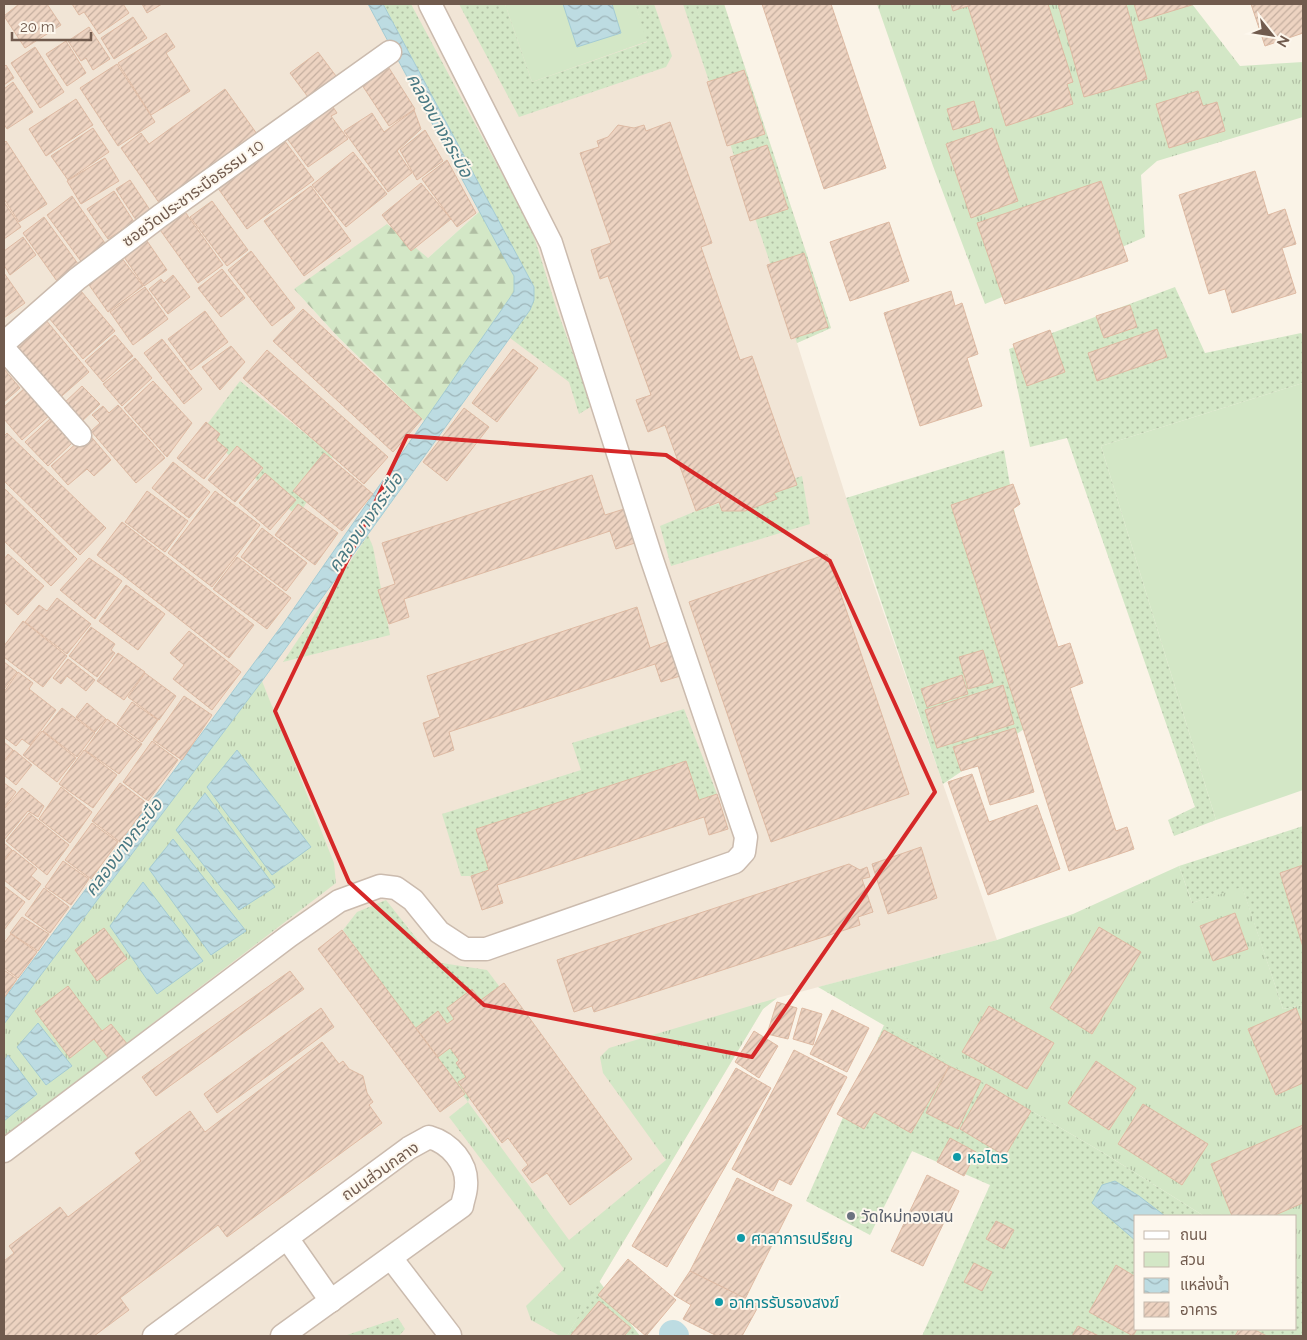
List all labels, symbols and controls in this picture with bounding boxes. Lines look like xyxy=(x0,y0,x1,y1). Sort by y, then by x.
scale bar xyxy=(12,10,91,42)
north arrow xyxy=(1247,10,1297,60)
text: 20 m xyxy=(20,18,55,36)
text: N xyxy=(1274,33,1293,50)
water label: คลองบางกระบือ xyxy=(403,69,478,181)
street label: ซอยวัดประชาระบือธรรม 10 xyxy=(118,135,268,251)
water label: คลองบางกระบือ xyxy=(323,468,407,576)
water label: คลองบางกระบือ xyxy=(80,794,167,900)
street label: ถนนส่วนกลาง xyxy=(338,1137,422,1205)
place label: หอไตร xyxy=(967,1148,1008,1167)
marker: หอไตร xyxy=(951,1151,963,1163)
place label: วัดใหม่ทองเสน xyxy=(861,1207,954,1226)
marker: วัดใหม่ทองเสน xyxy=(845,1210,857,1222)
legend xyxy=(1134,1215,1297,1330)
text: ถนน xyxy=(1180,1226,1207,1244)
place label: ศาลาการเปรียญ xyxy=(751,1229,853,1248)
marker: ศาลาการเปรียญ xyxy=(735,1232,747,1244)
text: สวน xyxy=(1180,1251,1205,1269)
text: แหล่งน้ำ xyxy=(1180,1274,1229,1294)
place label: อาคารรับรองสงฆ์ xyxy=(729,1293,839,1312)
marker: อาคารรับรองสงฆ์ xyxy=(713,1296,725,1308)
text: อาคาร xyxy=(1180,1301,1217,1319)

